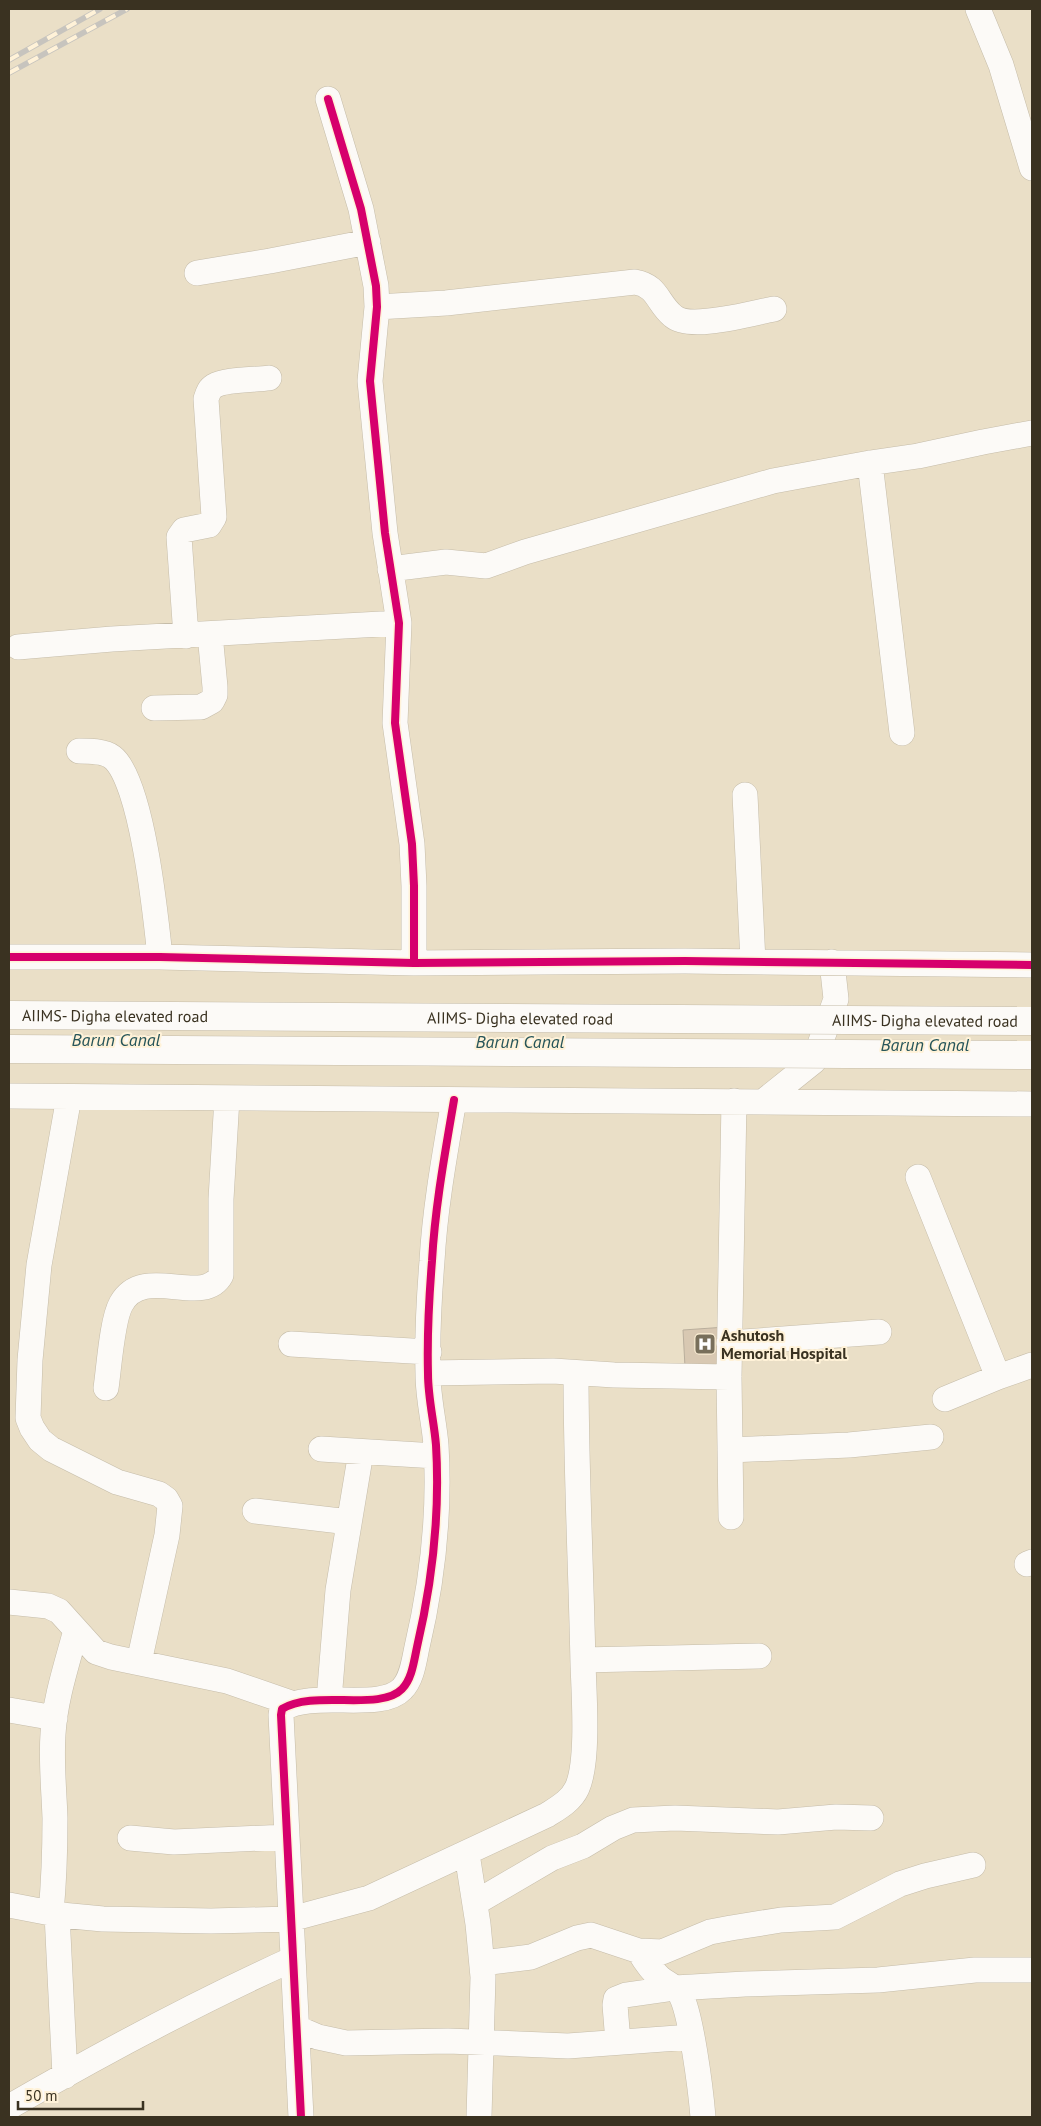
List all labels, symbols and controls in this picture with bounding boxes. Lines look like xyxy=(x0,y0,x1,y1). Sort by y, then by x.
street label: AIIMS- Digha elevated road xyxy=(22,1005,208,1026)
street label: AIIMS- Digha elevated road xyxy=(427,1007,613,1029)
street label: AIIMS- Digha elevated road xyxy=(832,1010,1018,1031)
water label: Barun Canal xyxy=(72,1028,161,1051)
water label: Barun Canal xyxy=(476,1030,565,1053)
water label: Barun Canal xyxy=(881,1033,970,1056)
place label: Ashutosh Memorial Hospital xyxy=(721,1325,847,1363)
hospital icon: Ashutosh Memorial Hospital xyxy=(693,1332,717,1356)
scale bar xyxy=(18,2078,142,2110)
text: 50 m xyxy=(25,2086,58,2105)

